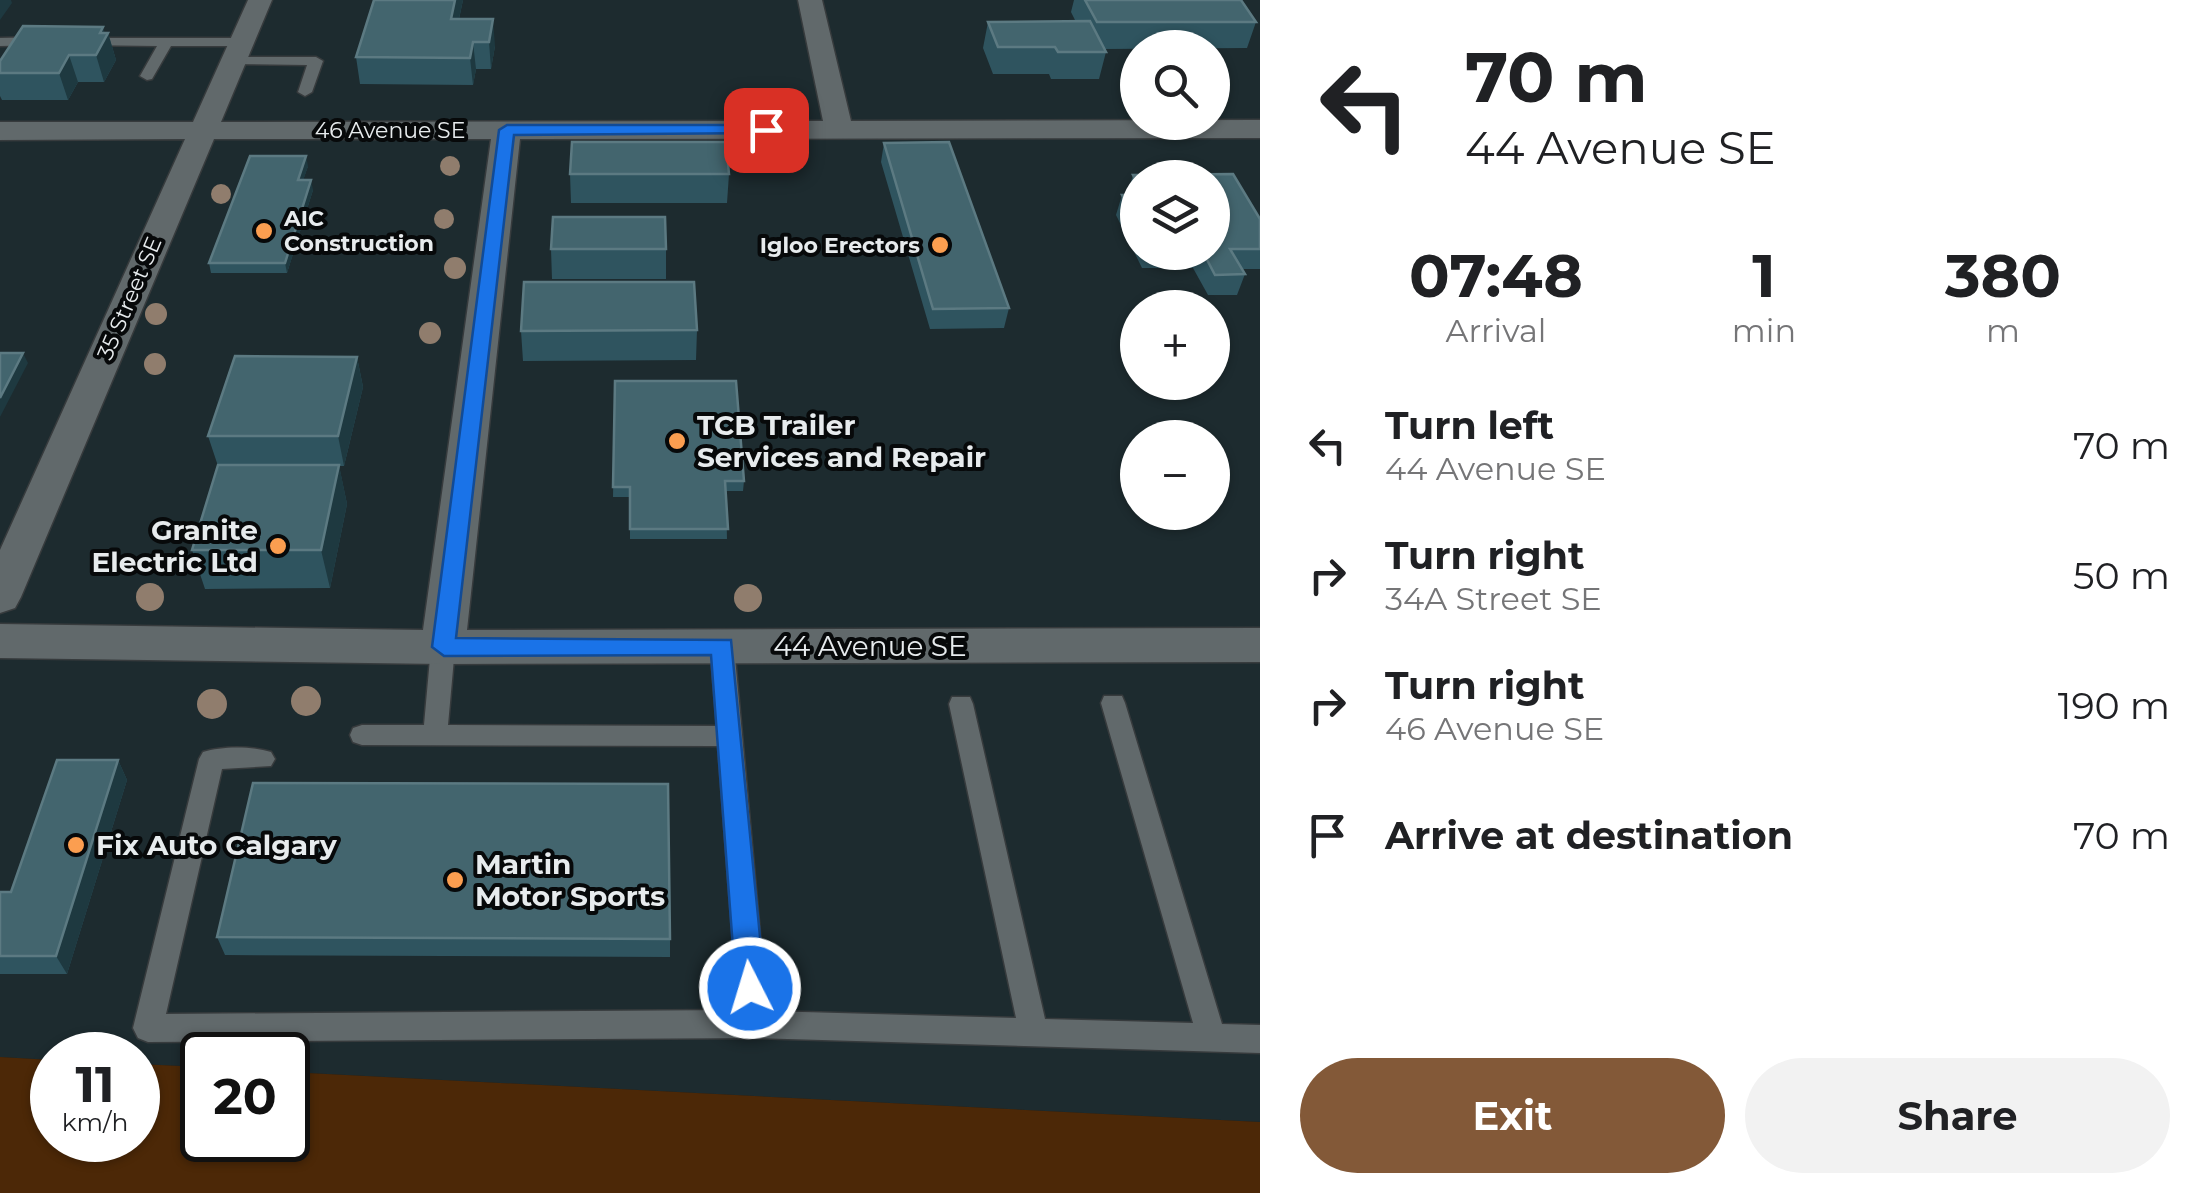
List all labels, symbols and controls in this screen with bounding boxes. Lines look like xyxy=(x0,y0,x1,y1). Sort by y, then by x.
map controls xyxy=(1120,30,1230,530)
button: search xyxy=(1120,30,1230,140)
text: 70 m xyxy=(1465,34,1648,120)
icon: left xyxy=(1300,40,1430,170)
pin xyxy=(724,88,809,173)
icon: arrive xyxy=(739,103,794,158)
street label: 46 Avenue SE xyxy=(315,117,465,144)
text: 44 Avenue SE xyxy=(1465,120,1776,175)
button: layers xyxy=(1120,160,1230,270)
place label: AIC Construction xyxy=(283,205,434,257)
marker: AIC Construction xyxy=(253,220,275,242)
place label: Igloo Erectors xyxy=(760,232,920,259)
street label: 35 Street SE xyxy=(91,233,167,364)
marker: Igloo Erectors xyxy=(929,234,951,256)
text: 07:48 xyxy=(1409,239,1583,312)
text: 1 xyxy=(1752,239,1776,312)
text: 380 xyxy=(1945,239,2061,312)
button: + xyxy=(1120,290,1230,400)
text: Arrival xyxy=(1445,311,1546,350)
text: min xyxy=(1732,311,1796,350)
text: m xyxy=(1986,311,2020,350)
text: Turn left xyxy=(1385,402,1554,449)
place label: TCB Trailer Services and Repair xyxy=(697,408,986,474)
icon: left xyxy=(1300,418,1355,473)
button: − xyxy=(1120,420,1230,530)
text: 70 m xyxy=(2073,422,2170,469)
marker: TCB Trailer Services and Repair xyxy=(666,430,688,452)
text: 44 Avenue SE xyxy=(1385,449,1606,488)
place label: Granite Electric Ltd xyxy=(91,513,258,579)
text: Turn right xyxy=(1385,532,1584,579)
marker: Granite Electric Ltd xyxy=(267,535,289,557)
icon: right xyxy=(1300,548,1355,603)
text: 50 m xyxy=(2073,552,2170,599)
text: 34A Street SE xyxy=(1385,579,1602,618)
street label: 44 Avenue SE xyxy=(773,629,967,663)
text: Turn right xyxy=(1385,662,1584,709)
icon: right xyxy=(1300,678,1355,733)
text: 190 m xyxy=(2058,682,2170,729)
text: 46 Avenue SE xyxy=(1385,709,1604,748)
icon: arrive xyxy=(1300,808,1355,863)
text: Arrive at destination xyxy=(1385,812,1793,859)
text: 70 m xyxy=(2073,812,2170,859)
place label: Fix Auto Calgary xyxy=(96,828,337,862)
marker: Fix Auto Calgary xyxy=(65,834,87,856)
place label: Martin Motor Sports xyxy=(475,847,665,913)
marker: Martin Motor Sports xyxy=(444,869,466,891)
position arrow xyxy=(698,936,802,1040)
speed limit sign: 20 xyxy=(180,1032,310,1162)
text: 11 xyxy=(75,1054,115,1115)
button: Exit xyxy=(1300,1058,1725,1173)
button: Share xyxy=(1745,1058,2170,1173)
text: km/h xyxy=(62,1107,128,1137)

